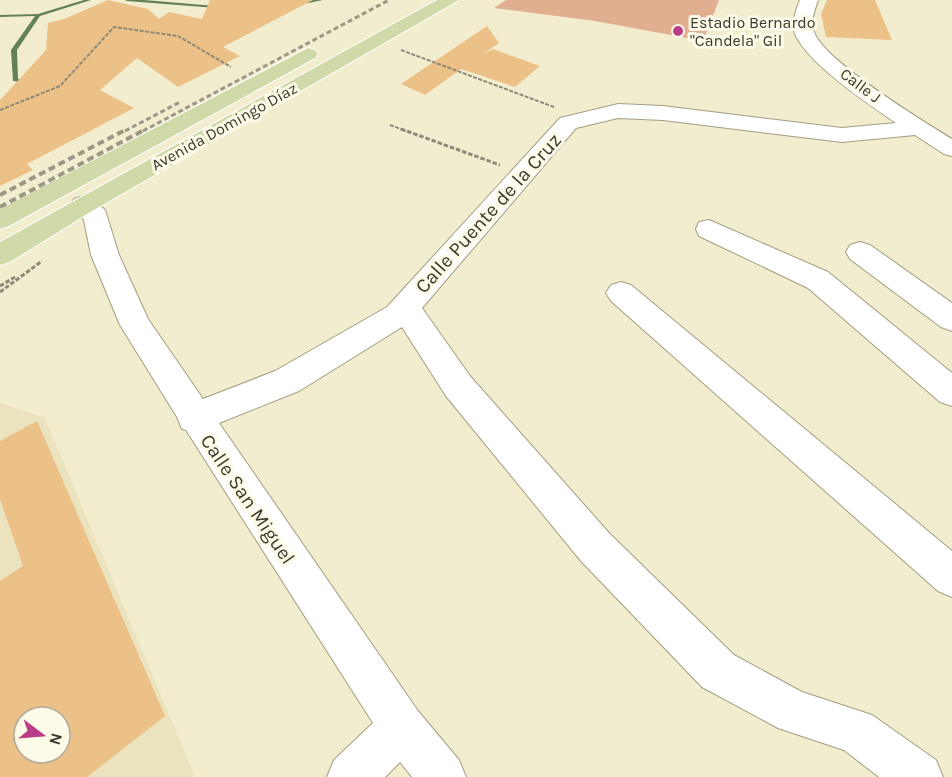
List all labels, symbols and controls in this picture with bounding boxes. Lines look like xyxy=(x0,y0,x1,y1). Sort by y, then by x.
place label: Estadio Bernardo "Candela" Gil xyxy=(690,13,815,50)
marker: Estadio Bernardo "Candela" Gil xyxy=(671,24,685,38)
street label: Calle J xyxy=(837,64,885,107)
street label: Avenida Domingo Díaz xyxy=(148,78,300,174)
street label: Calle Puente de la Cruz xyxy=(411,129,566,298)
street label: Calle San Miguel xyxy=(196,430,300,569)
north arrow xyxy=(12,705,72,765)
text: N xyxy=(45,731,67,747)

